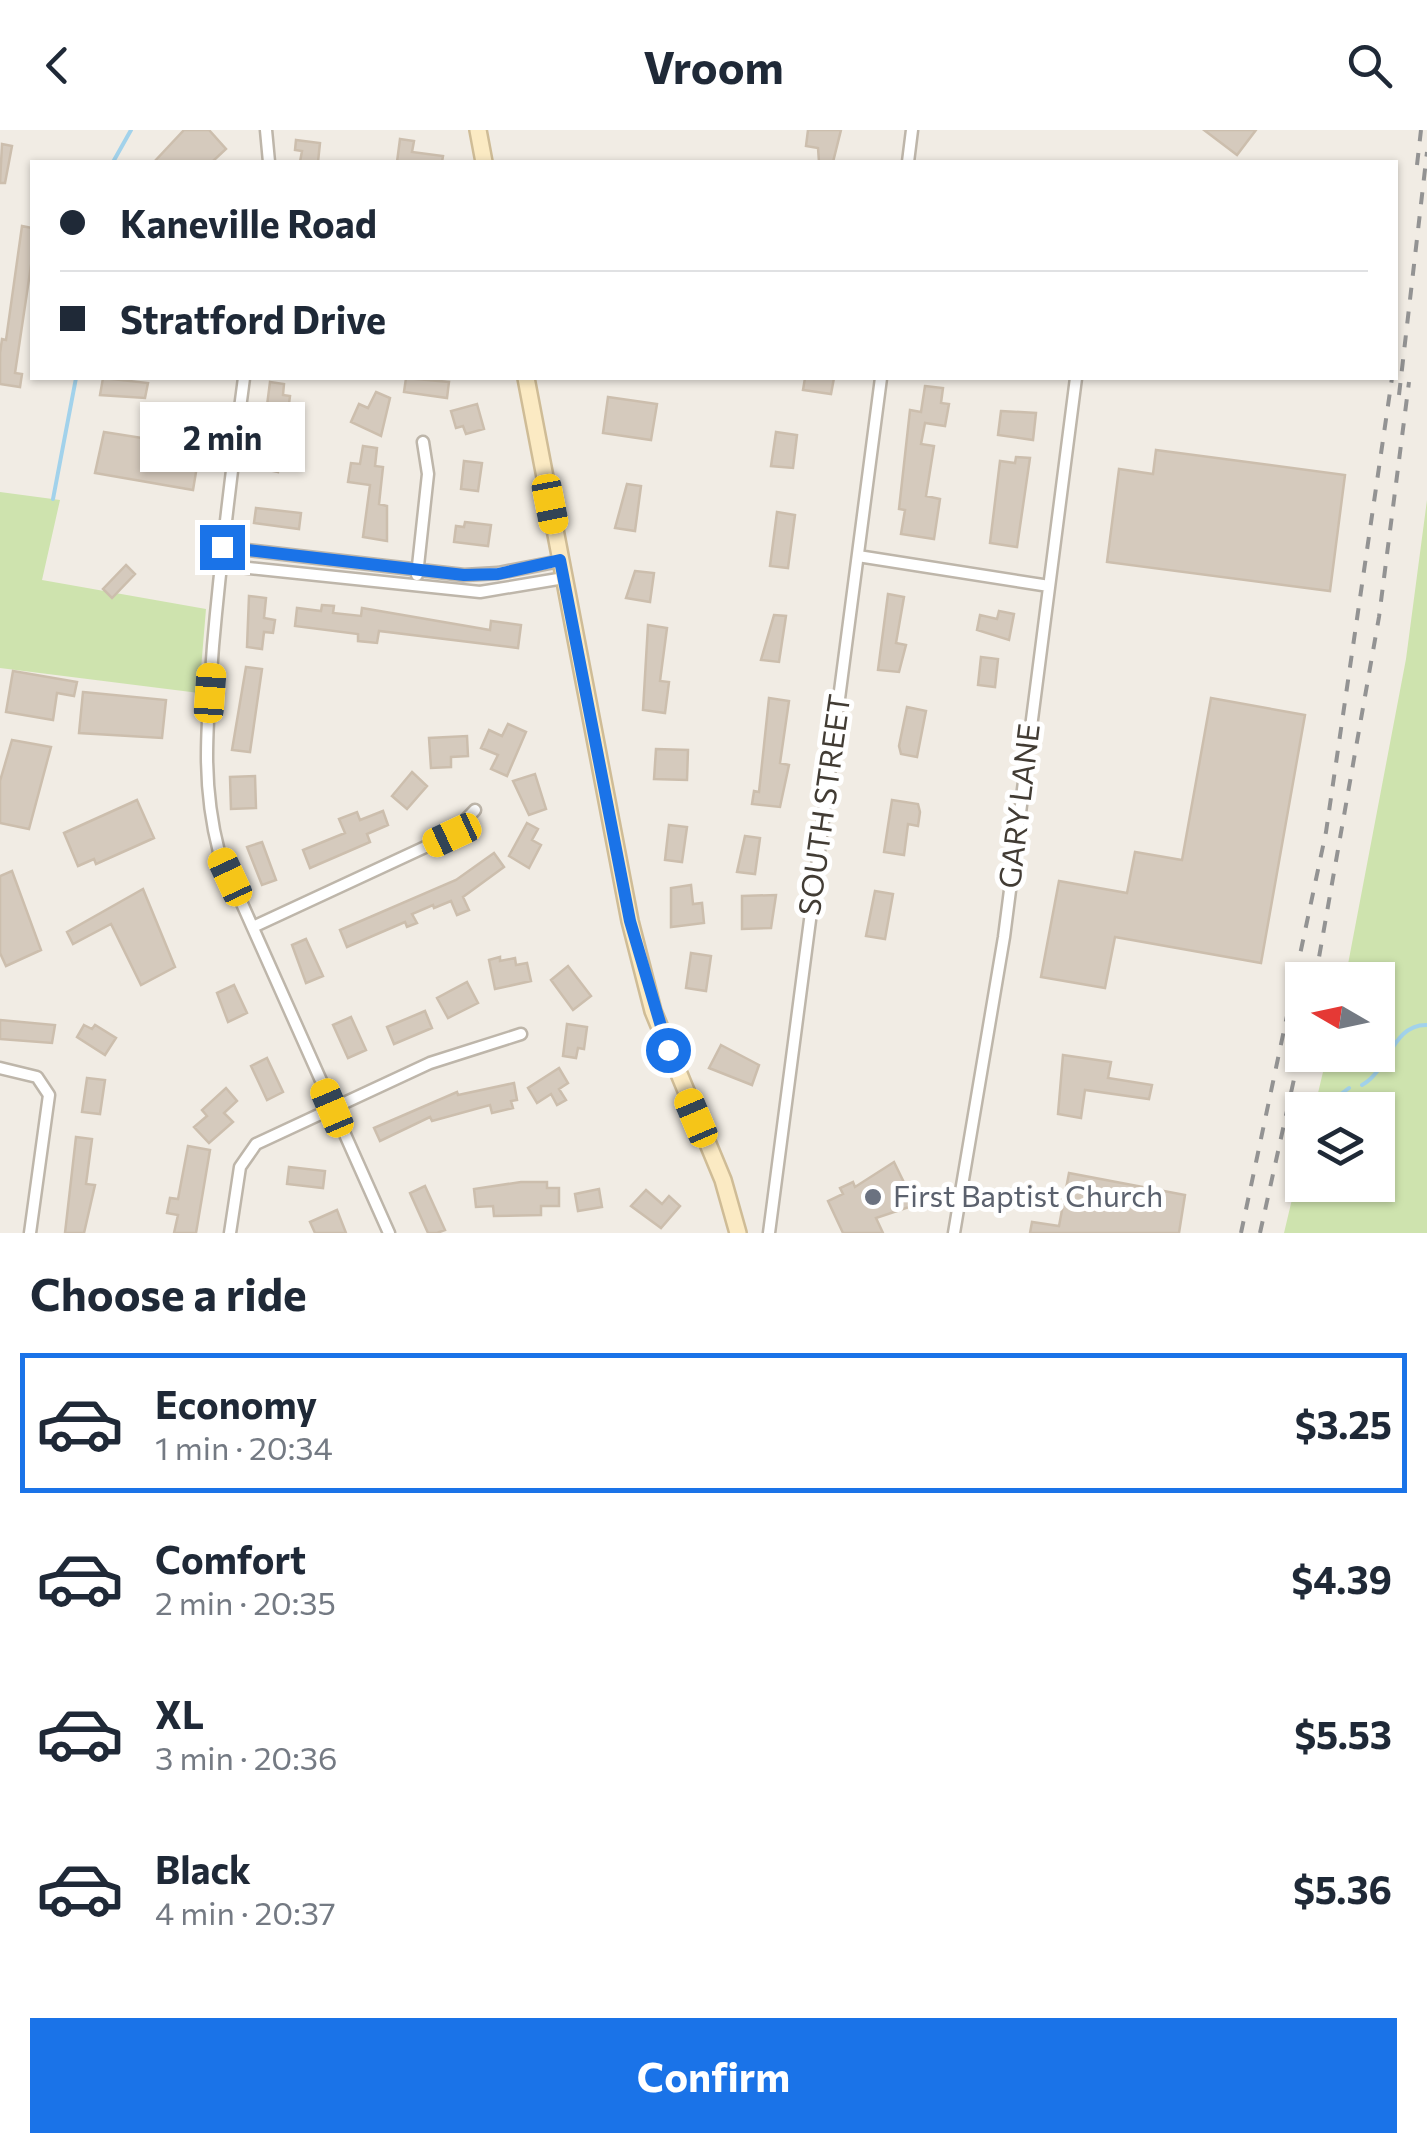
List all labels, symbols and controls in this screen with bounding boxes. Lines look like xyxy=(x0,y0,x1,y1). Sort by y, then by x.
icon: back xyxy=(30,38,85,93)
text: Vroom xyxy=(643,38,784,93)
icon: search xyxy=(1342,38,1397,93)
text: Kaneville Road xyxy=(120,199,377,246)
text: Stratford Drive xyxy=(120,295,386,342)
callout: 2 min xyxy=(140,402,304,472)
text: 2 min xyxy=(183,417,262,457)
car xyxy=(530,472,570,536)
route end xyxy=(200,525,245,570)
car xyxy=(193,662,227,724)
street label: SOUTH STREET xyxy=(789,692,856,918)
street label: GARY LANE xyxy=(989,721,1046,890)
car xyxy=(418,809,486,861)
car xyxy=(204,843,256,911)
north arrow xyxy=(1285,962,1395,1072)
map controls xyxy=(1285,962,1395,1202)
route start xyxy=(646,1028,691,1073)
car xyxy=(306,1075,358,1141)
car xyxy=(670,1085,722,1151)
button: layers xyxy=(1285,1092,1395,1202)
place label: First Baptist Church xyxy=(893,1176,1163,1213)
marker: First Baptist Church xyxy=(862,1186,884,1208)
text: Choose a ride xyxy=(30,1265,307,1320)
icon: car xyxy=(35,1378,125,1468)
text: Economy xyxy=(155,1380,317,1427)
text: $3.25 xyxy=(1295,1400,1392,1447)
text: 1 min · 20:34 xyxy=(155,1427,333,1467)
icon: car xyxy=(35,1533,125,1623)
text: Comfort xyxy=(155,1535,306,1582)
text: $4.39 xyxy=(1291,1555,1392,1602)
text: 2 min · 20:35 xyxy=(155,1582,336,1622)
icon: car xyxy=(35,1688,125,1778)
text: XL xyxy=(155,1690,204,1737)
text: $5.53 xyxy=(1294,1710,1392,1757)
text: 3 min · 20:36 xyxy=(155,1737,337,1777)
icon: car xyxy=(35,1843,125,1933)
text: Black xyxy=(155,1845,251,1892)
text: $5.36 xyxy=(1293,1865,1392,1912)
text: 4 min · 20:37 xyxy=(155,1892,336,1932)
button: Confirm xyxy=(30,2018,1397,2133)

